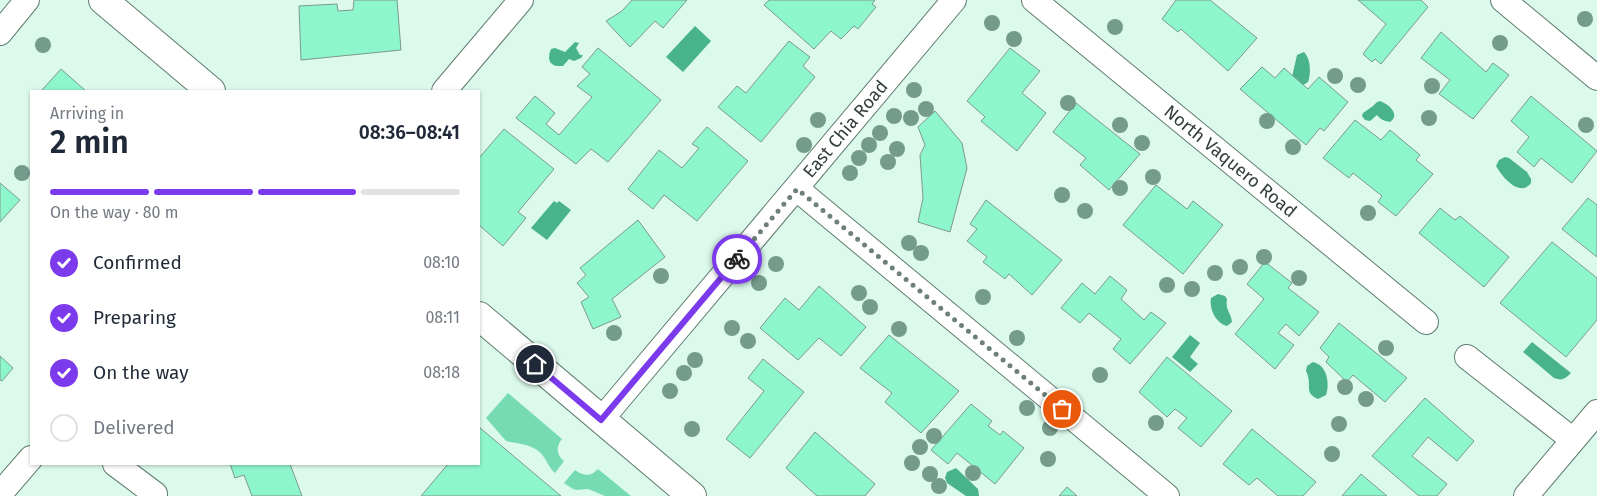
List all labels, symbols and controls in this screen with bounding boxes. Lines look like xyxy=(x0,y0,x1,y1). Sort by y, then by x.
street label: East Chia Road xyxy=(798,76,893,182)
street label: North Vaquero Road xyxy=(1160,100,1301,222)
text: Arriving in xyxy=(50,104,124,123)
text: 08:36–08:41 xyxy=(359,121,460,144)
text: 2 min xyxy=(50,123,129,161)
text: On the way · 80 m xyxy=(50,203,178,222)
courier xyxy=(712,234,762,284)
icon: bike xyxy=(723,245,751,273)
icon: check xyxy=(50,249,78,277)
text: Confirmed xyxy=(93,251,182,274)
text: 08:10 xyxy=(423,253,460,272)
icon: check xyxy=(50,304,78,332)
text: Preparing xyxy=(93,306,176,329)
text: 08:11 xyxy=(425,308,460,327)
pin xyxy=(514,343,556,385)
icon: home xyxy=(521,350,549,378)
icon: check xyxy=(50,359,78,387)
text: On the way xyxy=(93,361,189,384)
text: 08:18 xyxy=(423,363,460,382)
pin xyxy=(1041,388,1083,430)
icon: bag xyxy=(1048,395,1076,423)
text: Delivered xyxy=(93,416,175,439)

